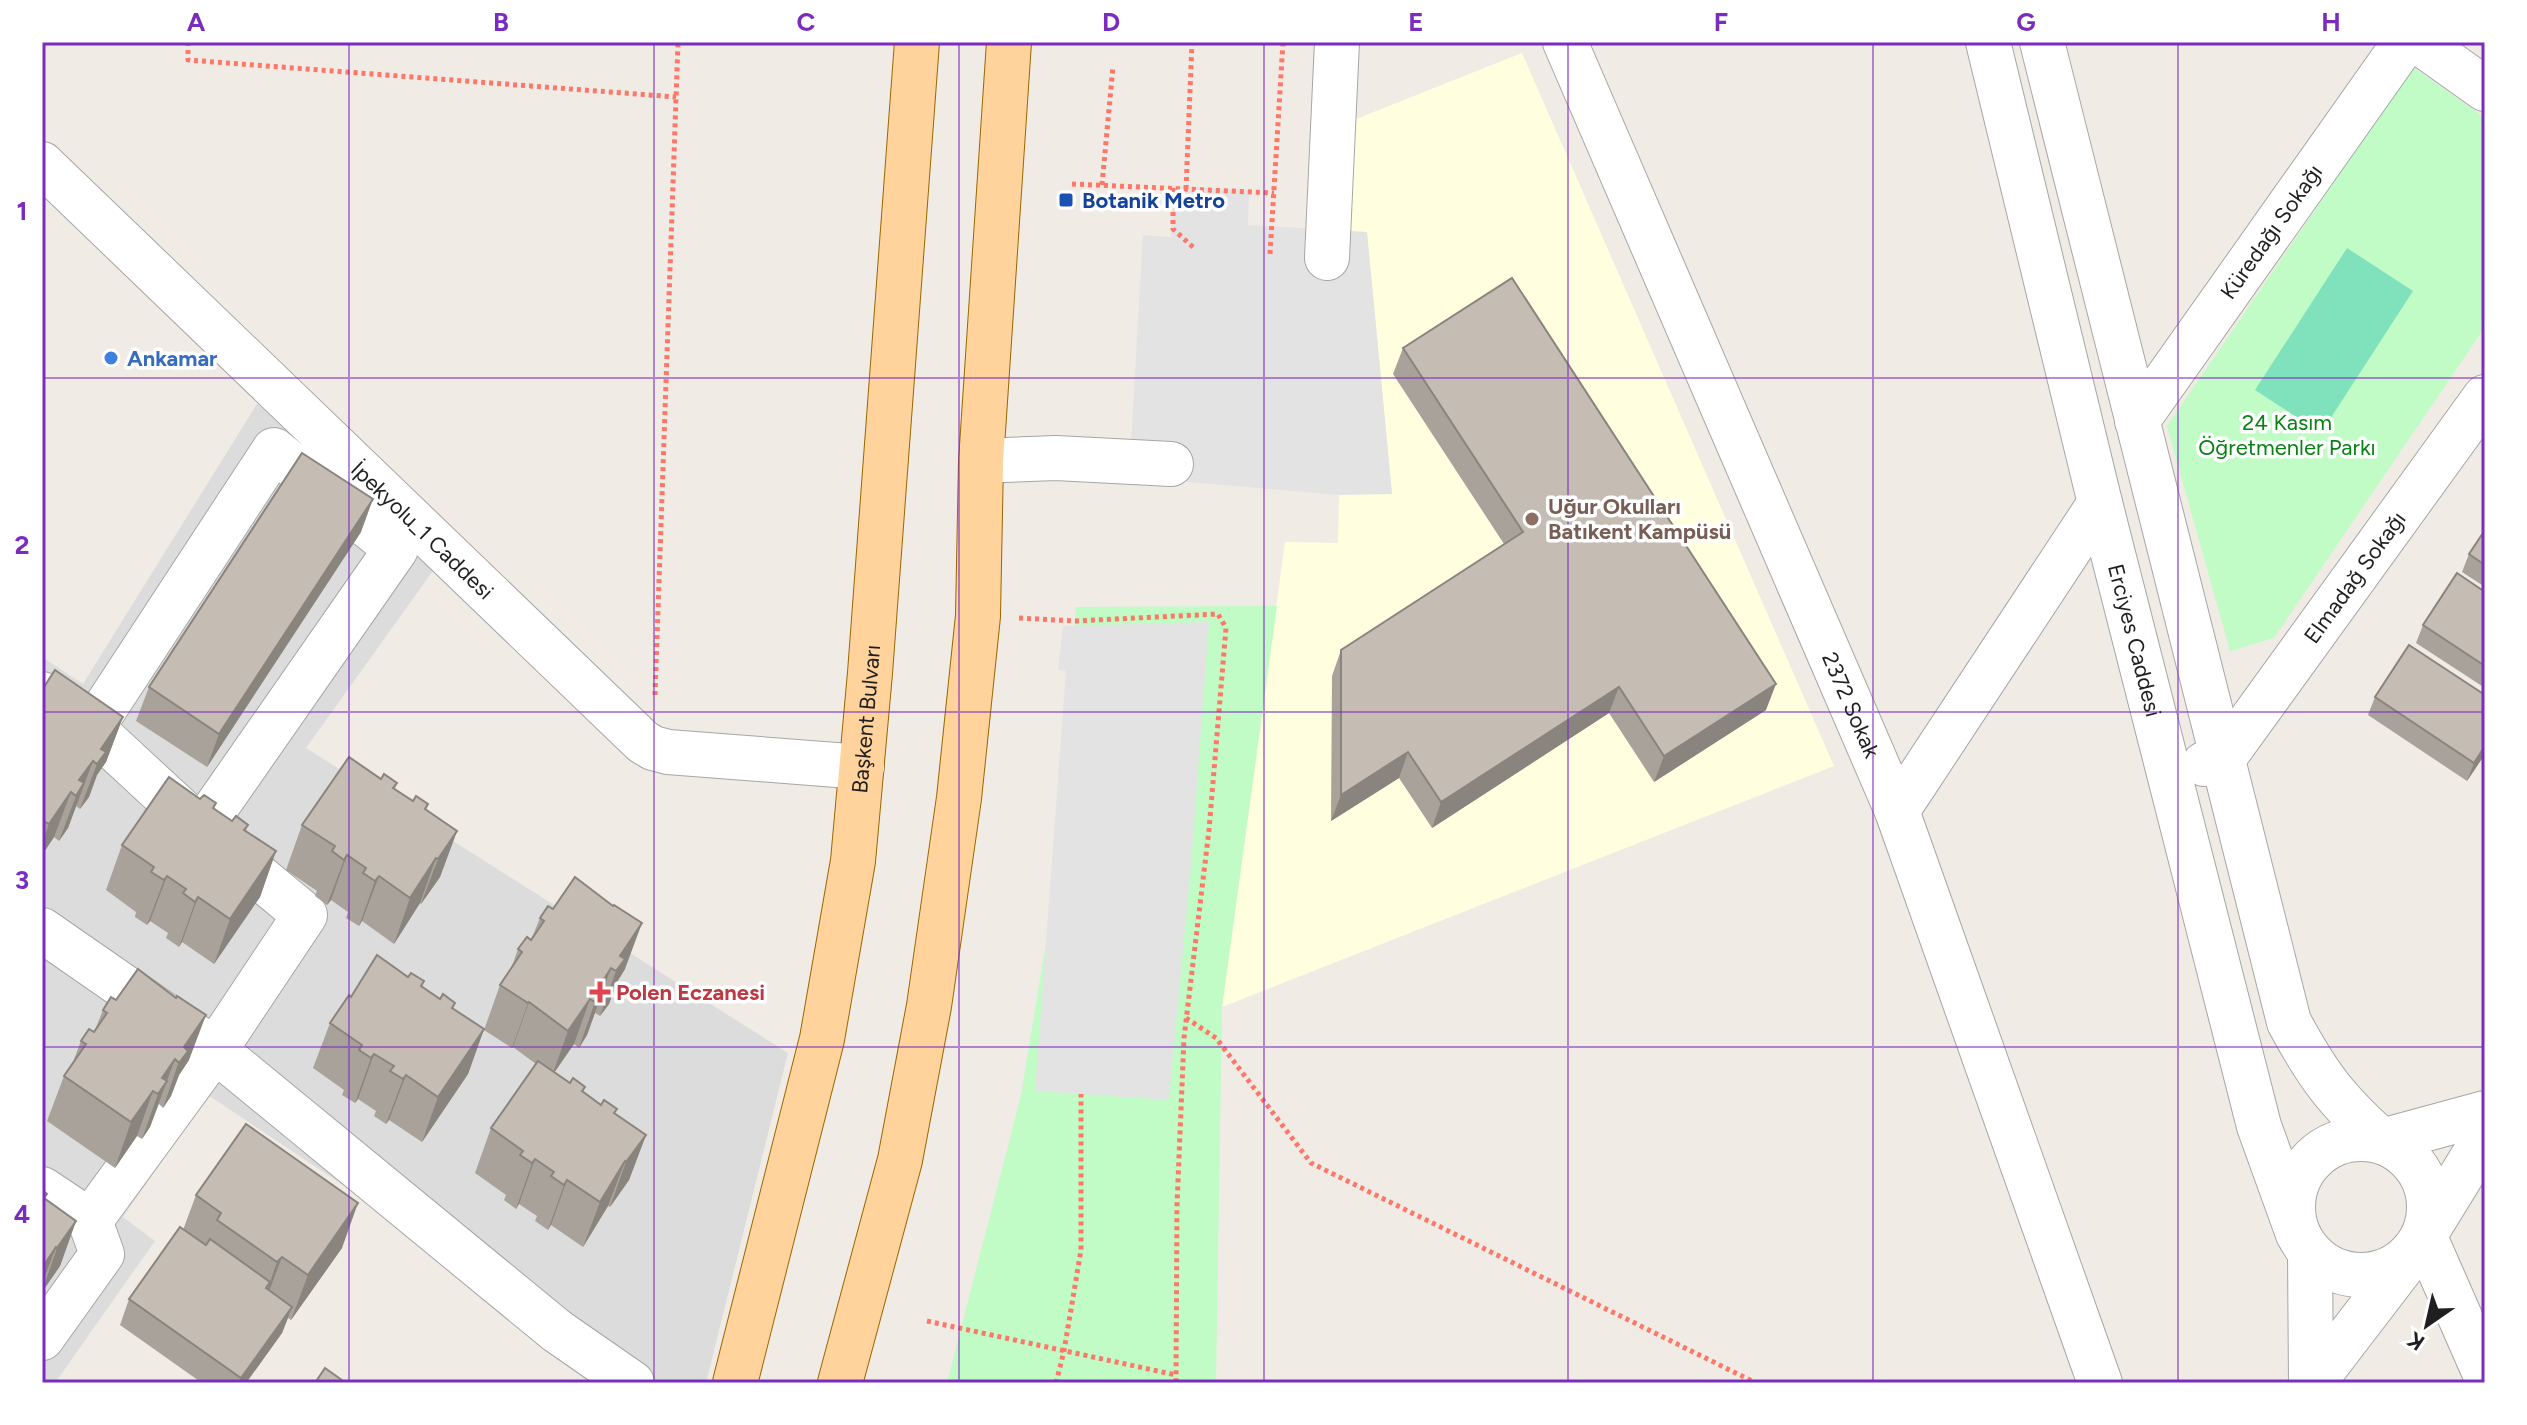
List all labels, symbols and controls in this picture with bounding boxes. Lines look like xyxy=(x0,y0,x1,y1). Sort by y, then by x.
text: A xyxy=(187,6,206,38)
text: B xyxy=(493,6,509,38)
text: C xyxy=(797,6,816,38)
text: D xyxy=(1102,6,1120,38)
text: E xyxy=(1408,6,1424,38)
text: F xyxy=(1714,6,1728,38)
text: G xyxy=(2016,6,2036,38)
text: H xyxy=(2321,6,2341,38)
street label: Küredağı Sokağı xyxy=(2214,159,2328,304)
place label: Botanik Metro xyxy=(1082,187,1225,214)
marker: Botanik Metro xyxy=(1057,191,1075,209)
text: 1 xyxy=(17,195,27,227)
place label: Ankamar xyxy=(127,345,218,372)
marker: Ankamar xyxy=(102,349,120,367)
park label: 24 Kasım Öğretmenler Parkı xyxy=(2198,409,2376,461)
street label: İpekyolu_1 Caddesi xyxy=(346,455,499,605)
place label: Uğur Okulları Batıkent Kampüsü xyxy=(1548,493,1731,545)
street label: Elmadağ Sokağı xyxy=(2298,506,2411,648)
marker: Uğur Okulları Batıkent Kampüsü xyxy=(1523,510,1541,528)
text: 2 xyxy=(14,529,30,561)
street label: Erciyes Caddesi xyxy=(2103,561,2167,720)
street label: Başkent Bulvarı xyxy=(846,644,886,795)
street label: 2372 Sokak xyxy=(1816,648,1886,762)
text: 3 xyxy=(15,864,29,896)
place label: Polen Eczanesi xyxy=(616,979,765,1006)
marker: Polen Eczanesi xyxy=(591,983,609,1001)
text: 4 xyxy=(14,1198,30,1230)
north arrow xyxy=(2387,1285,2467,1365)
text: K xyxy=(2402,1326,2430,1356)

